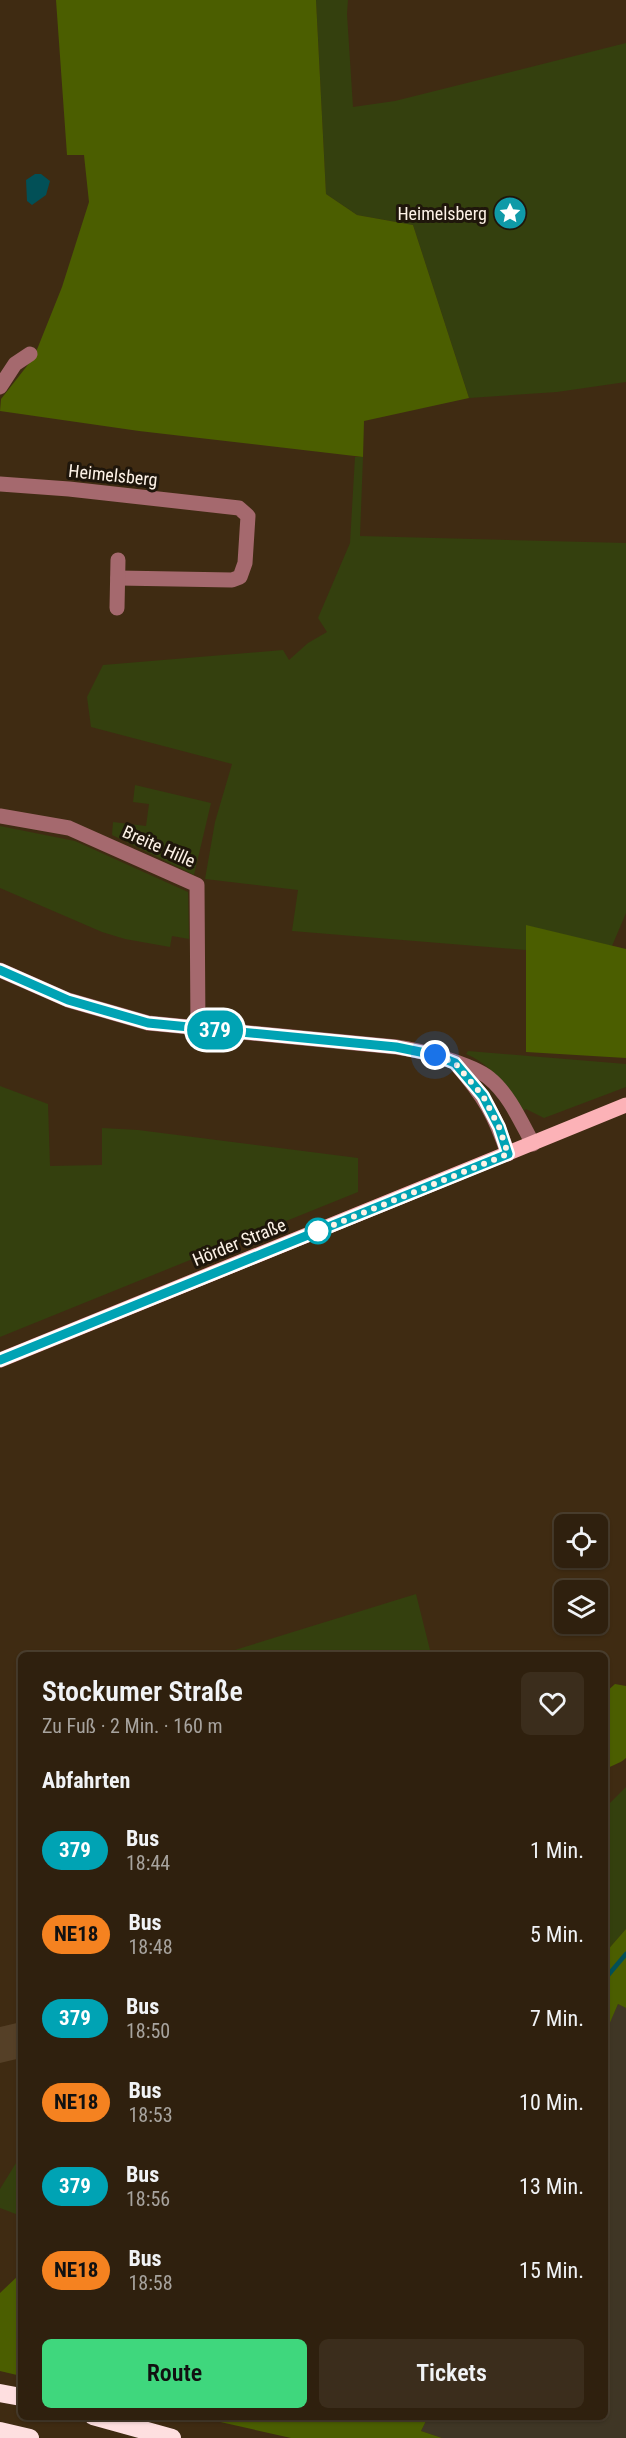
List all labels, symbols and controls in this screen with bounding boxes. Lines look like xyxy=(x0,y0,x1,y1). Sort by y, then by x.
place icon: Heimelsberg xyxy=(492,195,528,231)
place label: Heimelsberg xyxy=(397,203,487,224)
street label: Heimelsberg xyxy=(67,460,159,490)
street label: Breite Hille xyxy=(119,821,199,871)
line badge: 379 xyxy=(180,1010,250,1050)
text: 379 xyxy=(199,1018,231,1042)
your location xyxy=(420,1040,450,1070)
street label: Hörder Straße xyxy=(189,1214,289,1270)
unlabelled marker xyxy=(305,1218,331,1244)
map controls xyxy=(554,1514,608,1634)
button: locate xyxy=(554,1514,608,1568)
button: layers xyxy=(554,1580,608,1634)
button: heart xyxy=(521,1672,584,1735)
text: Stockumer Straße xyxy=(42,1675,243,1708)
text: Zu Fuß · 2 Min. · 160 m xyxy=(42,1714,223,1738)
text: Abfahrten xyxy=(42,1768,130,1793)
text: Bus xyxy=(126,1826,159,1851)
text: 379 xyxy=(59,1838,91,1862)
text: 1 Min. xyxy=(530,1838,584,1863)
text: 18:44 xyxy=(126,1851,170,1875)
text: Bus xyxy=(128,1910,162,1935)
text: NE18 xyxy=(54,1922,98,1946)
text: 5 Min. xyxy=(530,1922,584,1947)
text: 18:48 xyxy=(128,1935,173,1959)
text: Bus xyxy=(126,1994,159,2019)
text: 379 xyxy=(59,2006,91,2030)
text: 7 Min. xyxy=(530,2006,584,2031)
text: 18:50 xyxy=(126,2019,170,2043)
text: Bus xyxy=(128,2078,162,2103)
text: NE18 xyxy=(54,2090,98,2114)
text: 10 Min. xyxy=(519,2090,584,2115)
text: 18:53 xyxy=(128,2103,173,2127)
text: Bus xyxy=(126,2162,159,2187)
text: 379 xyxy=(59,2174,91,2198)
text: 13 Min. xyxy=(519,2174,584,2199)
text: 18:56 xyxy=(126,2187,170,2211)
text: Bus xyxy=(128,2246,162,2271)
text: NE18 xyxy=(54,2258,98,2282)
text: 15 Min. xyxy=(519,2258,584,2283)
text: 18:58 xyxy=(128,2271,173,2295)
button: Route xyxy=(42,2339,307,2408)
button: Tickets xyxy=(319,2339,584,2408)

